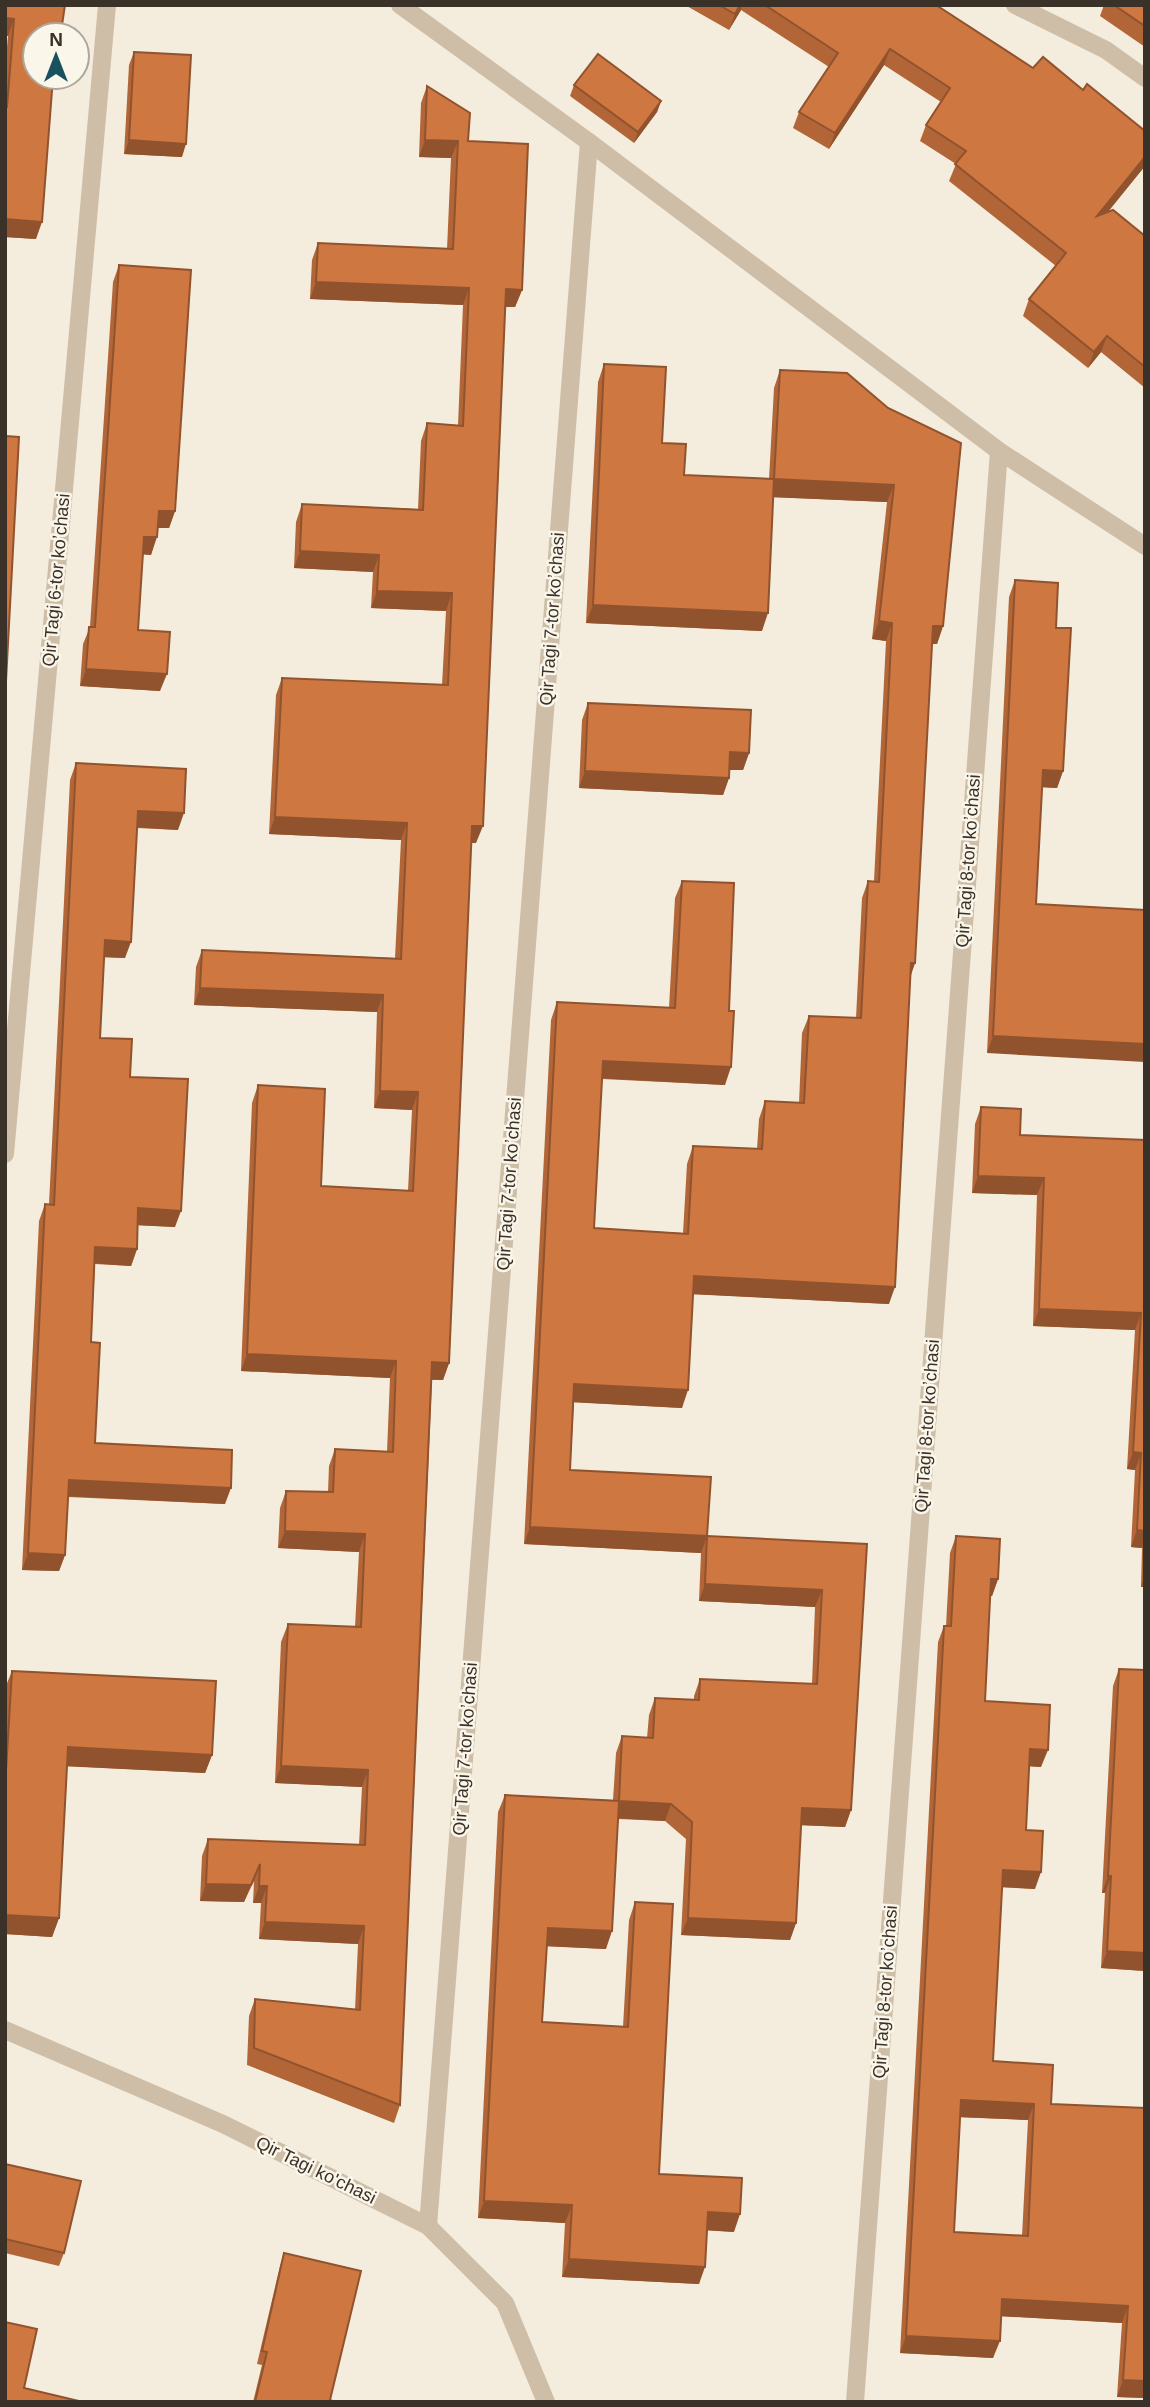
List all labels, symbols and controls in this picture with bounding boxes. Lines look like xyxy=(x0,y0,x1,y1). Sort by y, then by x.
north arrow xyxy=(21,21,91,91)
text: N xyxy=(49,29,63,50)
street label: Qir Tagi 6-tor koʼchasi xyxy=(38,493,74,667)
street label: Qir Tagi 7-tor koʼchasi xyxy=(536,532,568,706)
street label: Qir Tagi 8-tor koʼchasi xyxy=(952,774,984,948)
street label: Qir Tagi 7-tor koʼchasi xyxy=(493,1097,525,1271)
street label: Qir Tagi 8-tor koʼchasi xyxy=(911,1339,943,1513)
street label: Qir Tagi 7-tor koʼchasi xyxy=(449,1662,481,1836)
street label: Qir Tagi 8-tor koʼchasi xyxy=(869,1905,901,2079)
street label: Qir Tagi ko'chasi xyxy=(253,2132,379,2208)

